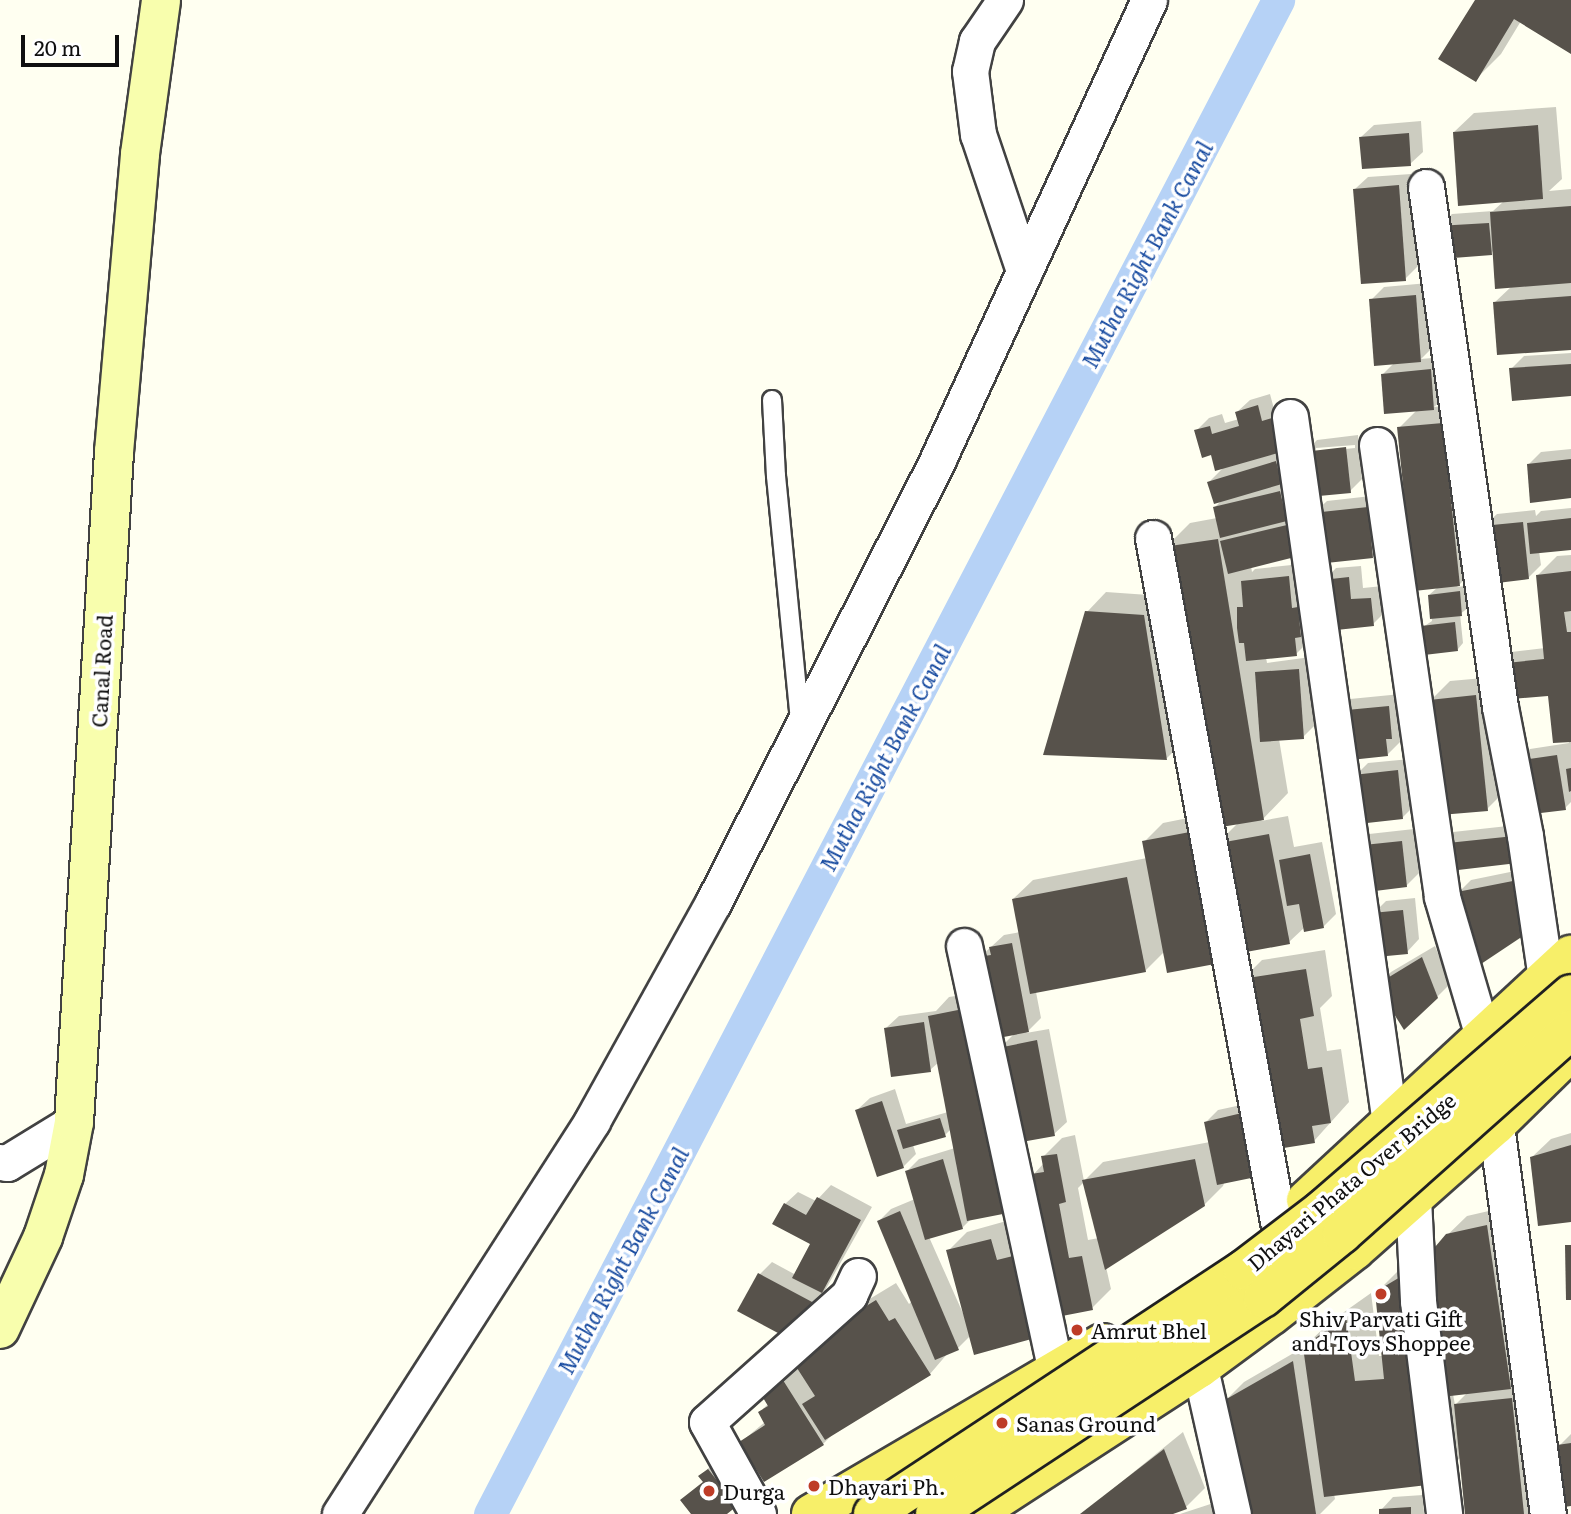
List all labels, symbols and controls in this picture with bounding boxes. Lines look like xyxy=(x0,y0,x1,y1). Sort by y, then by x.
scale bar xyxy=(24,21,122,65)
text: 20 m xyxy=(34,31,81,62)
water label: Mutha Right Bank Canal xyxy=(1074,136,1218,372)
street label: Canal Road xyxy=(85,614,117,728)
water label: Mutha Right Bank Canal xyxy=(812,639,956,875)
street label: Dhayari Phata Over Bridge xyxy=(1242,1087,1460,1275)
water label: Mutha Right Bank Canal xyxy=(550,1142,694,1378)
marker: Shiv Parvati Gift and Toys Shoppee xyxy=(1373,1286,1389,1302)
place label: Shiv Parvati Gift and Toys Shoppee xyxy=(1291,1305,1471,1355)
place label: Amrut Bhel xyxy=(1091,1317,1207,1343)
marker: Amrut Bhel xyxy=(1069,1322,1085,1338)
place label: Sanas Ground xyxy=(1016,1410,1156,1436)
marker: Sanas Ground xyxy=(994,1415,1010,1431)
place label: Dhayari Ph. xyxy=(828,1473,946,1499)
place label: Durga xyxy=(723,1478,785,1504)
marker: Dhayari Ph. xyxy=(806,1478,822,1494)
marker: Durga xyxy=(701,1483,717,1499)

